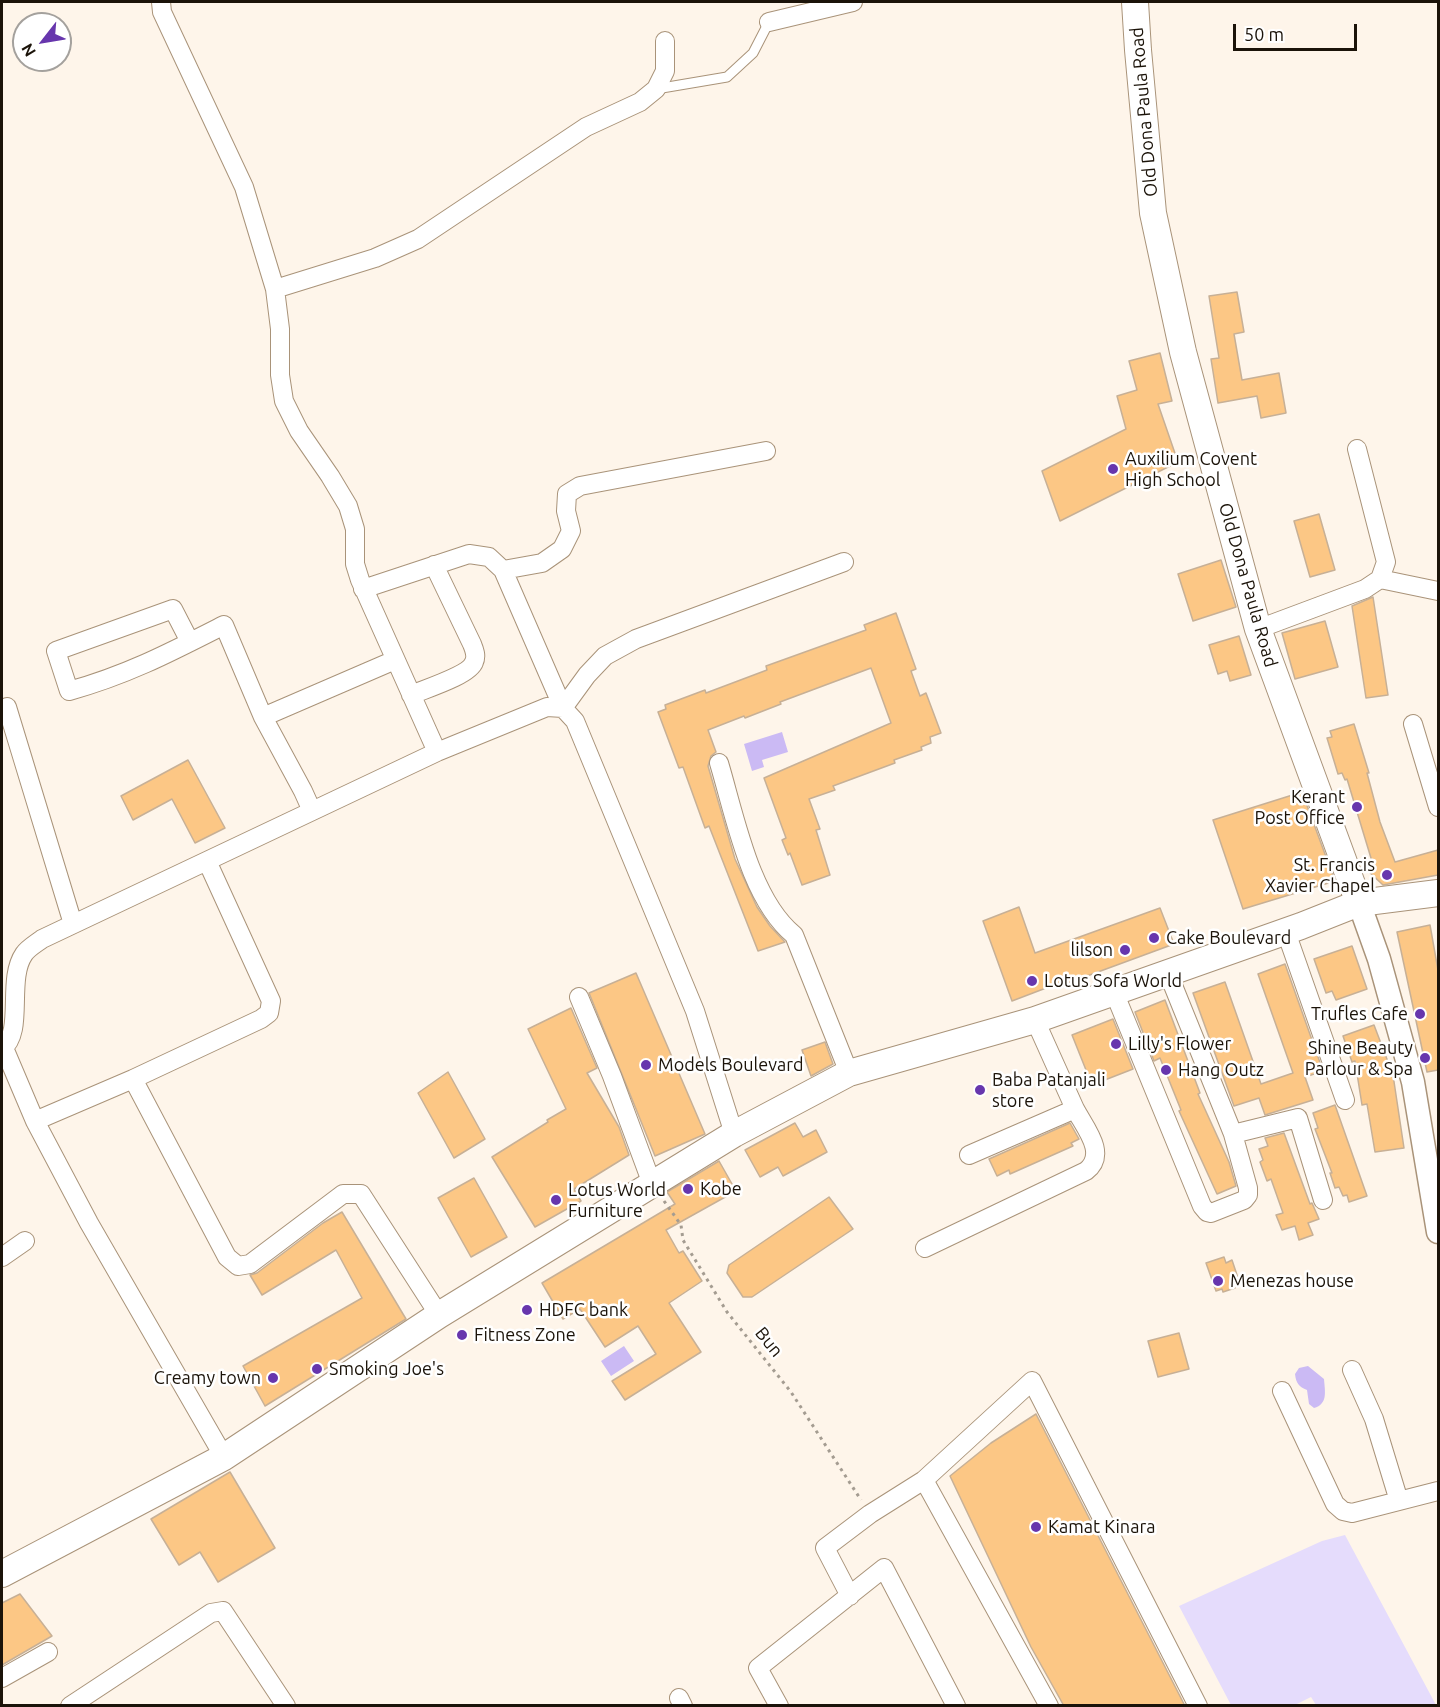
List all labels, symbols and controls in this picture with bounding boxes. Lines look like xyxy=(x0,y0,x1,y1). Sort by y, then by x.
north arrow xyxy=(12,12,72,72)
scale bar xyxy=(1236,12,1360,50)
text: 50 m xyxy=(1244,24,1284,44)
street label: Old Dona Paula Road xyxy=(1126,26,1162,198)
text: N xyxy=(17,40,39,60)
place label: Auxilium Covent High School xyxy=(1125,448,1257,490)
marker: Auxilium Covent High School xyxy=(1106,462,1120,476)
street label: Old Dona Paula Road xyxy=(1214,500,1282,670)
place label: Kerant Post Office xyxy=(1255,786,1345,828)
marker: Kerant Post Office xyxy=(1350,800,1364,814)
place label: St. Francis Xavier Chapel xyxy=(1265,854,1375,896)
marker: St. Francis Xavier Chapel xyxy=(1380,868,1394,882)
place label: Cake Boulevard xyxy=(1166,927,1291,949)
marker: Cake Boulevard xyxy=(1147,931,1161,945)
place label: lilson xyxy=(1071,939,1113,961)
marker: lilson xyxy=(1118,943,1132,957)
place label: Lotus Sofa World xyxy=(1044,970,1182,992)
marker: Lotus Sofa World xyxy=(1025,974,1039,988)
place label: Trufles Cafe xyxy=(1311,1003,1408,1025)
marker: Trufles Cafe xyxy=(1413,1007,1427,1021)
place label: Lilly's Flower xyxy=(1128,1033,1231,1055)
marker: Lilly's Flower xyxy=(1109,1037,1123,1051)
place label: Shine Beauty Parlour & Spa xyxy=(1305,1037,1413,1080)
marker: Shine Beauty Parlour & Spa xyxy=(1418,1051,1432,1065)
place label: Models Boulevard xyxy=(658,1054,804,1076)
marker: Models Boulevard xyxy=(639,1058,653,1072)
place label: Hang Outz xyxy=(1178,1059,1264,1081)
marker: Hang Outz xyxy=(1159,1063,1173,1077)
place label: Baba Patanjali store xyxy=(992,1069,1106,1112)
marker: Baba Patanjali store xyxy=(973,1083,987,1097)
place label: Kobe xyxy=(700,1178,742,1200)
place label: Lotus World Furniture xyxy=(568,1179,666,1222)
marker: Kobe xyxy=(681,1182,695,1196)
marker: Lotus World Furniture xyxy=(549,1193,563,1207)
place label: Menezas house xyxy=(1230,1270,1354,1292)
marker: Menezas house xyxy=(1211,1274,1225,1288)
place label: HDFC bank xyxy=(539,1299,628,1321)
marker: HDFC bank xyxy=(520,1303,534,1317)
street label: Bun xyxy=(751,1323,787,1361)
place label: Fitness Zone xyxy=(474,1324,576,1346)
marker: Fitness Zone xyxy=(455,1328,469,1342)
place label: Smoking Joe's xyxy=(329,1358,444,1380)
marker: Smoking Joe's xyxy=(310,1362,324,1376)
place label: Creamy town xyxy=(154,1367,261,1389)
marker: Creamy town xyxy=(266,1371,280,1385)
place label: Kamat Kinara xyxy=(1048,1516,1155,1538)
marker: Kamat Kinara xyxy=(1029,1520,1043,1534)

